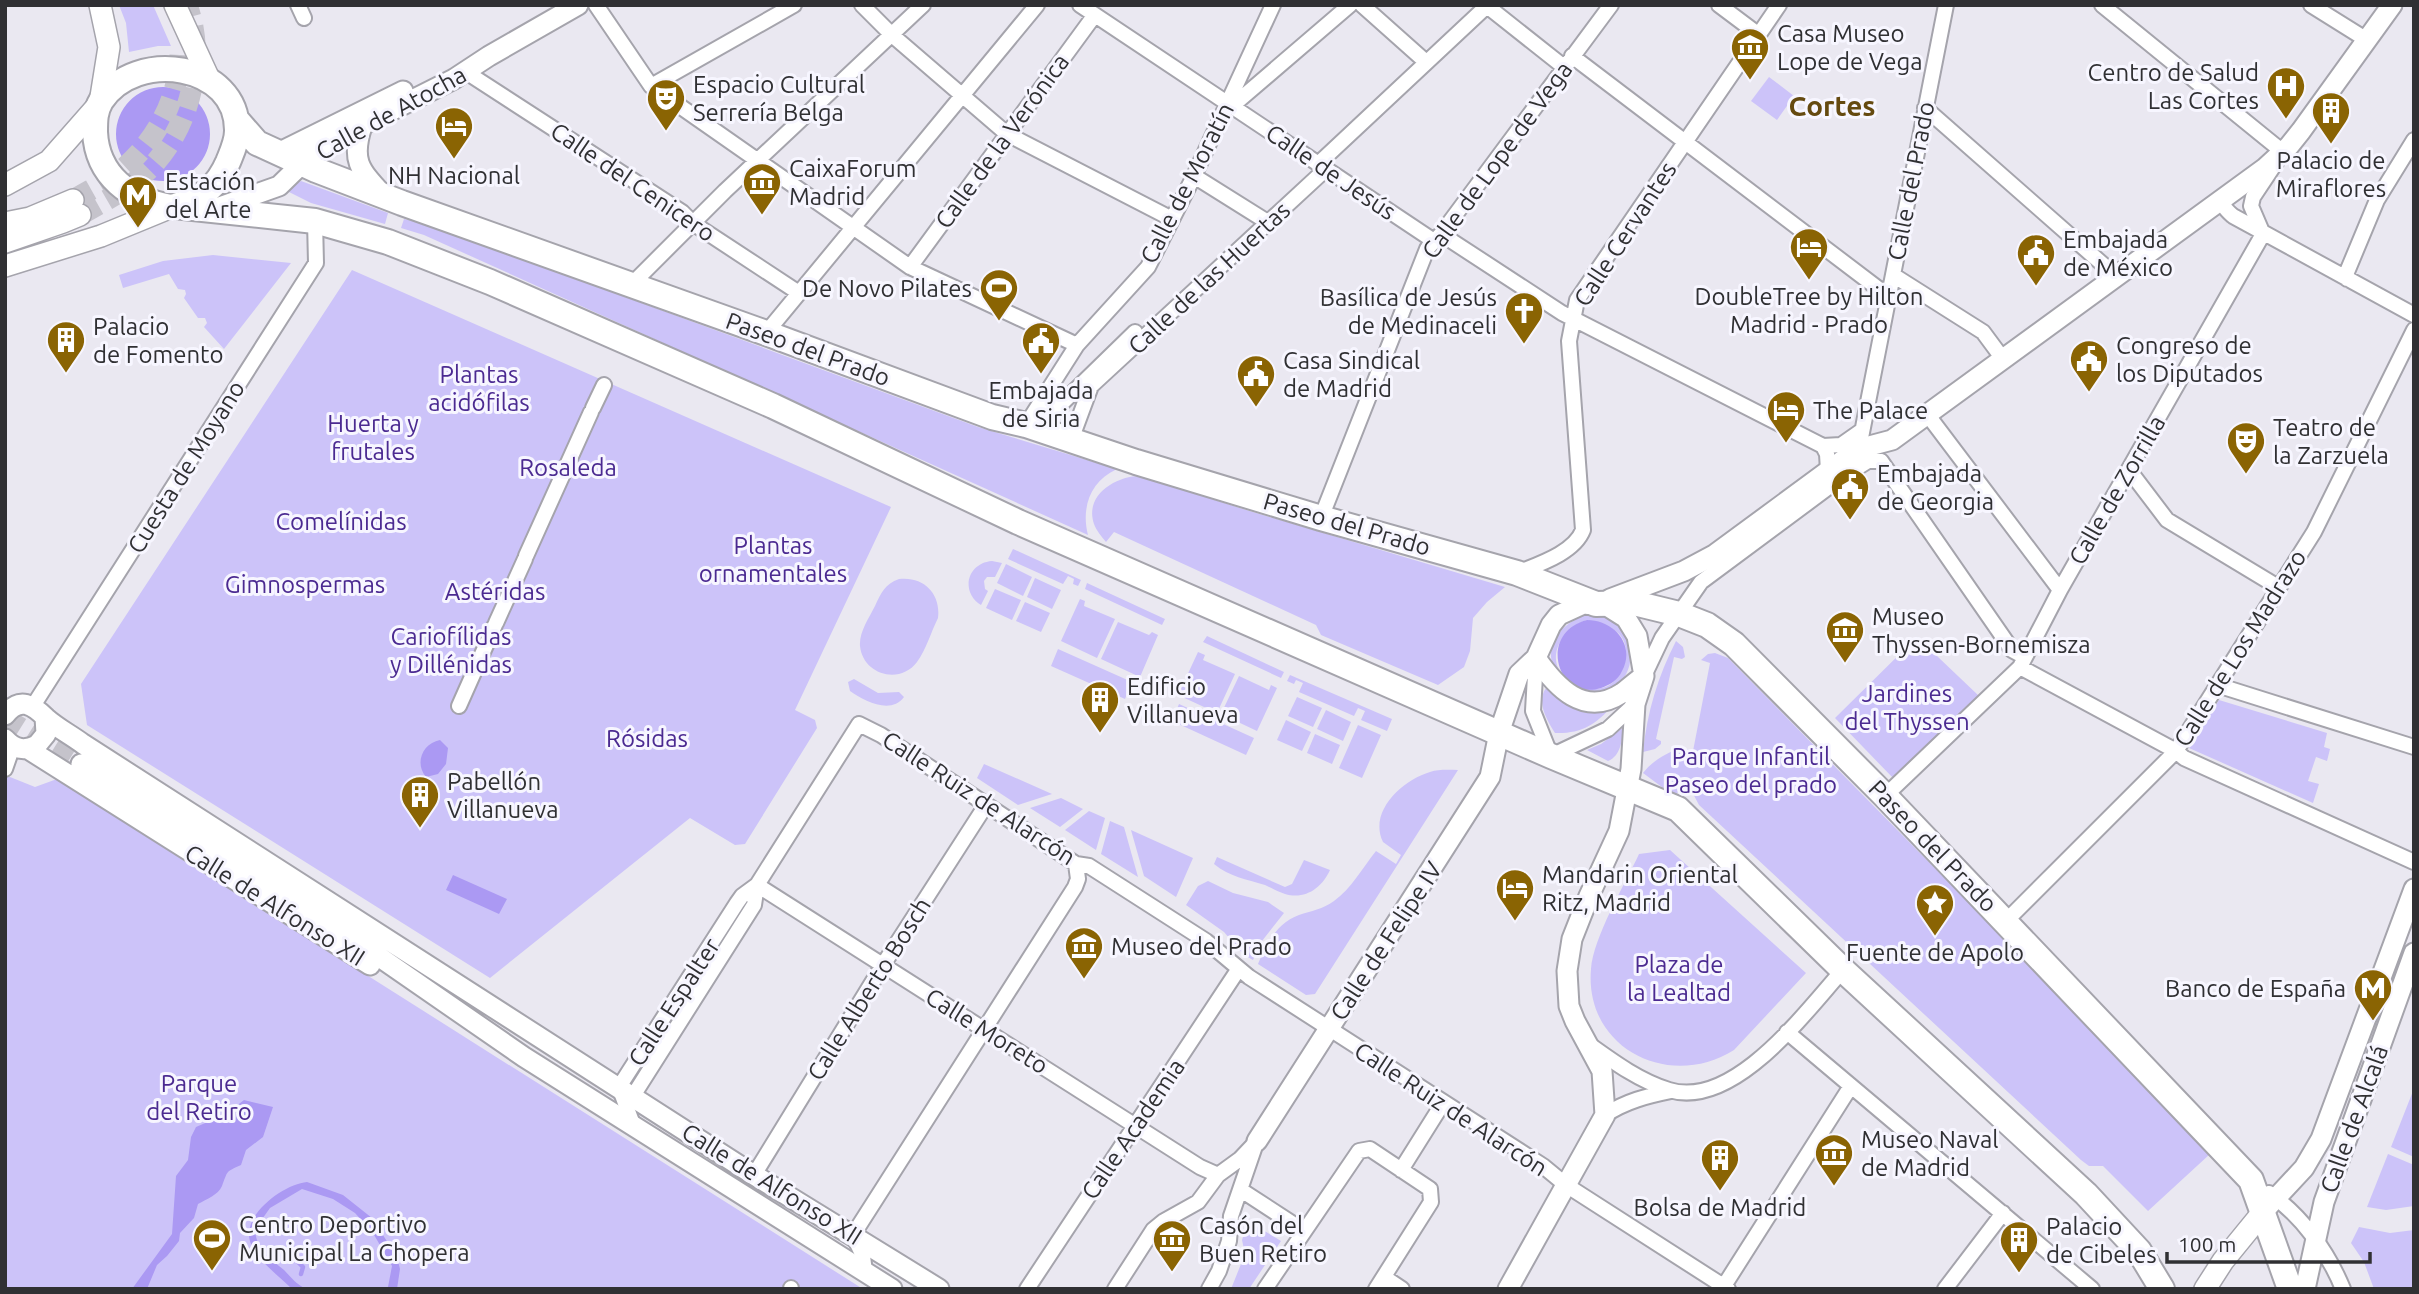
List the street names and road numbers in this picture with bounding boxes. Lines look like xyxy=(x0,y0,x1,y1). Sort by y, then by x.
street label: Calle de la Verónica xyxy=(930,49,1074,233)
street label: Calle de Lope de Vega xyxy=(1416,56,1578,264)
street label: Calle de Atocha xyxy=(311,61,471,165)
street label: Calle de Moratín xyxy=(1135,98,1239,268)
street label: Calle del Prado xyxy=(1882,99,1940,263)
street label: Calle del Cenicero xyxy=(546,117,720,247)
street label: Calle de Jesús xyxy=(1261,119,1401,225)
street label: Calle Cervantes xyxy=(1568,157,1682,311)
street label: Calle de las Huertas xyxy=(1123,196,1295,360)
street label: Paseo del Prado xyxy=(722,307,894,391)
street label: Cuesta de Moyano xyxy=(122,376,250,558)
street label: Calle de Zorrilla xyxy=(2063,411,2171,569)
street label: Paseo del Prado xyxy=(1260,487,1434,561)
street label: Calle de Los Madrazo xyxy=(2168,545,2312,751)
street label: Calle Ruiz de Alarcón xyxy=(878,726,1080,870)
street label: Paseo del Prado xyxy=(1863,775,2003,917)
street label: Calle de Alfonso XII xyxy=(180,839,370,971)
street label: Calle de Felipe IV xyxy=(1325,857,1447,1025)
street label: Calle Alberto Bosch xyxy=(802,893,936,1085)
street label: Calle Espalter xyxy=(623,933,725,1071)
street label: Calle Moreto xyxy=(921,983,1053,1079)
street label: Calle Ruiz de Alarcón xyxy=(1350,1037,1552,1181)
street label: Calle de Alcalá xyxy=(2315,1041,2393,1197)
street label: Calle Academia xyxy=(1076,1054,1190,1204)
street label: Calle de Alfonso XII xyxy=(677,1118,867,1250)

